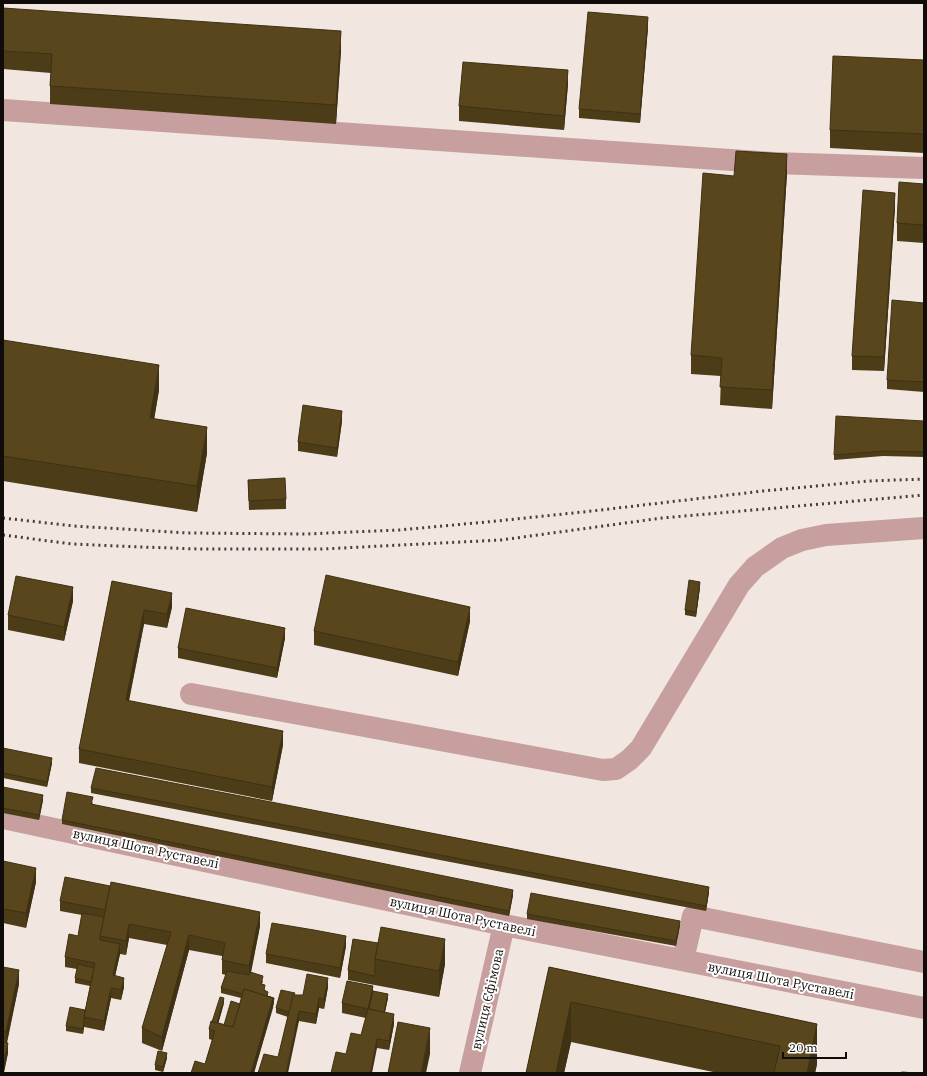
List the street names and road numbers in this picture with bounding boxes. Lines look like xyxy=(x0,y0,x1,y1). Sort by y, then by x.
street label: вулиця Шота Руставелі xyxy=(71,825,220,872)
street label: вулиця Шота Руставелі xyxy=(388,893,537,940)
street label: вулиця Єфімова xyxy=(468,947,507,1051)
street label: вулиця Шота Руставелі xyxy=(706,958,855,1003)

